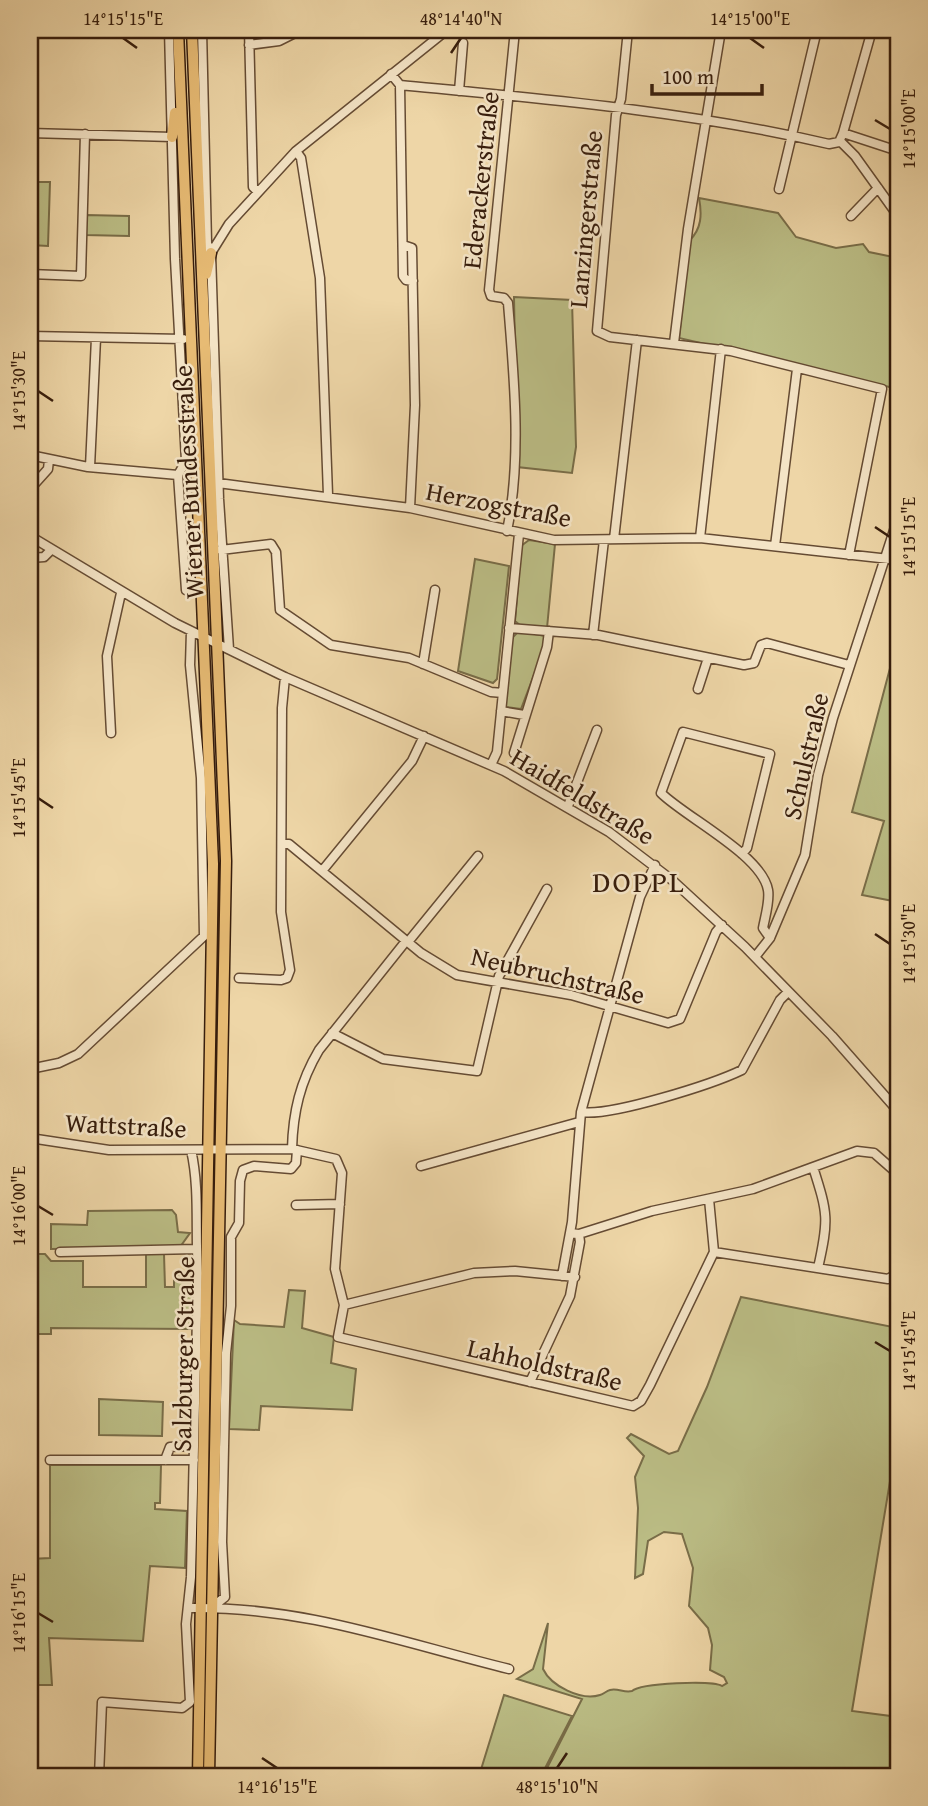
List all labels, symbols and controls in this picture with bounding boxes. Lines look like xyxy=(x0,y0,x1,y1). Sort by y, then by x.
text: 14°15'15"E xyxy=(83,5,163,32)
text: 48°14'40"N xyxy=(420,5,503,32)
text: 14°15'00"E xyxy=(710,5,790,32)
scale bar xyxy=(652,52,762,96)
text: 100 m xyxy=(662,61,714,92)
street label: Ederackerstraße xyxy=(451,89,509,271)
text: 14°15'00"E xyxy=(895,89,922,169)
street label: Lanzingerstraße xyxy=(558,128,612,310)
text: 14°15'30"E xyxy=(5,351,32,431)
street label: Wiener Bundesstraße xyxy=(162,364,214,600)
street label: Herzogstraße xyxy=(423,471,575,537)
text: 14°15'15"E xyxy=(895,497,922,577)
street label: Schulstraße xyxy=(771,689,839,823)
street label: Haidfeldstraße xyxy=(503,738,663,854)
text: 14°15'45"E xyxy=(5,758,32,838)
district label: DOPPL xyxy=(592,859,686,903)
text: 14°15'30"E xyxy=(895,904,922,984)
street label: Neubruchstraße xyxy=(467,936,649,1014)
street label: Wattstraße xyxy=(64,1102,188,1148)
text: 14°16'00"E xyxy=(5,1166,32,1246)
street label: Salzburger Straße xyxy=(162,1256,204,1452)
text: 14°15'45"E xyxy=(895,1311,922,1391)
street label: Lahholdstraße xyxy=(463,1327,627,1401)
text: 14°16'15"E xyxy=(5,1573,32,1653)
text: 14°16'15"E xyxy=(237,1773,317,1800)
text: 48°15'10"N xyxy=(516,1773,599,1800)

